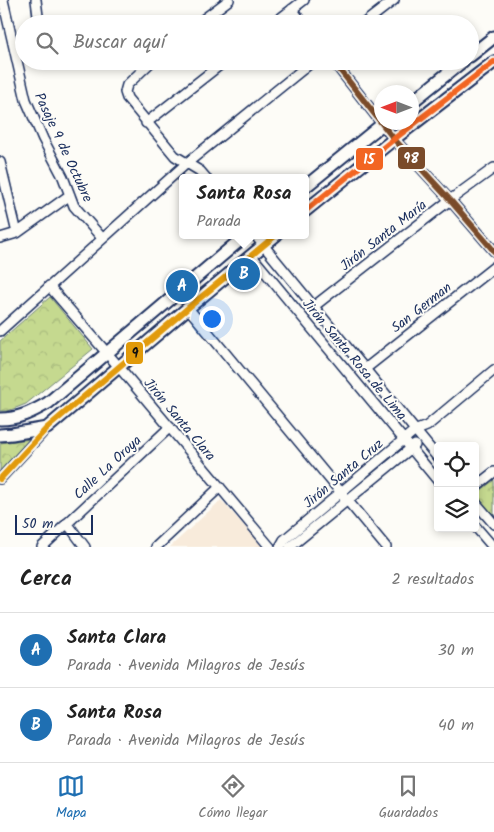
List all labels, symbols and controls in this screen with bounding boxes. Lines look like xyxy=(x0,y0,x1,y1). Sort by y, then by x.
search box xyxy=(15,15,479,70)
text: Buscar aquí xyxy=(73,28,165,58)
icon: search xyxy=(33,29,61,57)
north arrow xyxy=(374,85,419,130)
street label: Pasaje 9 de Octubre xyxy=(28,89,98,207)
line badge: 98 xyxy=(397,146,426,170)
line badge: 15 xyxy=(355,147,384,171)
text: 98 xyxy=(403,148,419,170)
text: 15 xyxy=(363,149,377,171)
popup xyxy=(179,174,309,239)
text: Santa Rosa xyxy=(197,179,291,209)
street label: Jirón Santa María xyxy=(335,195,432,277)
text: Parada xyxy=(197,209,241,234)
pin: B xyxy=(228,255,260,293)
pin: A xyxy=(166,267,198,305)
street label: San German xyxy=(387,277,457,339)
street label: Jirón Santa Rosa de Lima xyxy=(297,294,412,425)
your location xyxy=(199,306,225,332)
line badge: 9 xyxy=(125,341,144,365)
text: 9 xyxy=(131,343,139,365)
street label: Jirón Santa Clara xyxy=(138,373,221,466)
street label: Calle La Oroya xyxy=(69,430,147,505)
street label: Jirón Santa Cruz xyxy=(299,434,389,514)
map controls xyxy=(434,442,479,532)
button: locate xyxy=(434,442,479,487)
button: layers xyxy=(434,487,479,532)
scale bar xyxy=(15,512,92,535)
text: 50 m xyxy=(22,513,53,535)
text: Cerca xyxy=(20,563,72,596)
text: 2 resultados xyxy=(392,567,474,592)
text: Santa Clara xyxy=(67,623,166,653)
text: A xyxy=(31,638,41,663)
text: 30 m xyxy=(438,638,474,663)
text: Parada · Avenida Milagros de Jesús xyxy=(67,653,305,678)
text: Santa Rosa xyxy=(67,698,162,728)
text: B xyxy=(31,713,41,738)
text: 40 m xyxy=(438,713,474,738)
text: Parada · Avenida Milagros de Jesús xyxy=(67,728,305,753)
tab: Mapa xyxy=(56,772,87,824)
tab: Cómo llegar xyxy=(198,772,267,824)
tab: Guardados xyxy=(379,772,438,824)

